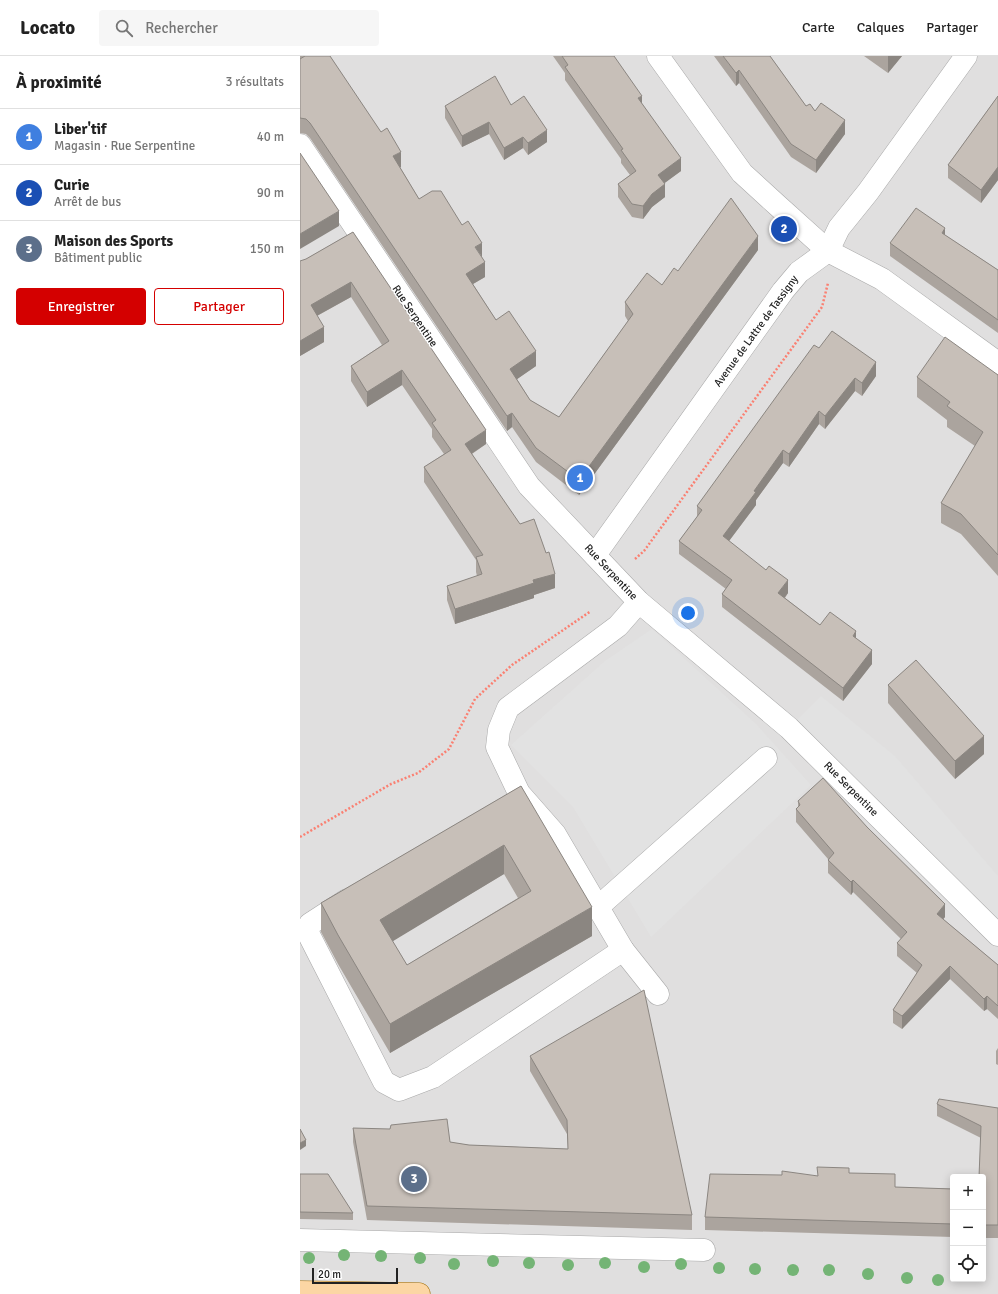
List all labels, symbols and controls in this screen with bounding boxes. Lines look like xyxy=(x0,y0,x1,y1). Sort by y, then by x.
search box xyxy=(99,10,379,46)
text: Locato xyxy=(20,16,75,40)
icon: search xyxy=(113,17,135,39)
text: Rechercher xyxy=(145,19,218,37)
text: Carte xyxy=(802,19,835,36)
text: Calques xyxy=(857,19,904,36)
text: Partager xyxy=(926,19,978,36)
text: À proximité xyxy=(16,72,102,93)
text: 3 résultats xyxy=(225,74,284,90)
text: Liber'tif xyxy=(54,120,106,138)
text: 1 xyxy=(25,129,33,145)
text: 40 m xyxy=(257,129,284,145)
text: Magasin · Rue Serpentine xyxy=(54,138,195,154)
text: Curie xyxy=(54,176,89,194)
text: 2 xyxy=(25,185,33,201)
text: 90 m xyxy=(257,185,284,201)
text: Arrêt de bus xyxy=(54,194,121,210)
pin: 2 xyxy=(771,214,797,244)
text: Maison des Sports xyxy=(54,232,173,250)
text: 3 xyxy=(25,241,33,257)
text: 150 m xyxy=(250,241,284,257)
text: Bâtiment public xyxy=(54,250,142,266)
street label: Avenue de Lattre de Tassigny xyxy=(711,272,801,389)
street label: Rue Serpentine xyxy=(390,283,440,349)
button: Enregistrer xyxy=(16,288,146,325)
button: Partager xyxy=(154,288,284,325)
pin: 1 xyxy=(567,463,593,493)
street label: Rue Serpentine xyxy=(582,541,640,603)
your location xyxy=(678,603,698,623)
street label: Rue Serpentine xyxy=(821,759,881,819)
pin: 3 xyxy=(401,1164,427,1194)
map controls xyxy=(950,1174,986,1282)
button: + xyxy=(950,1174,986,1210)
button: − xyxy=(950,1210,986,1246)
button: locate xyxy=(950,1246,986,1282)
scale bar xyxy=(312,1266,398,1285)
text: 20 m xyxy=(318,1268,341,1281)

